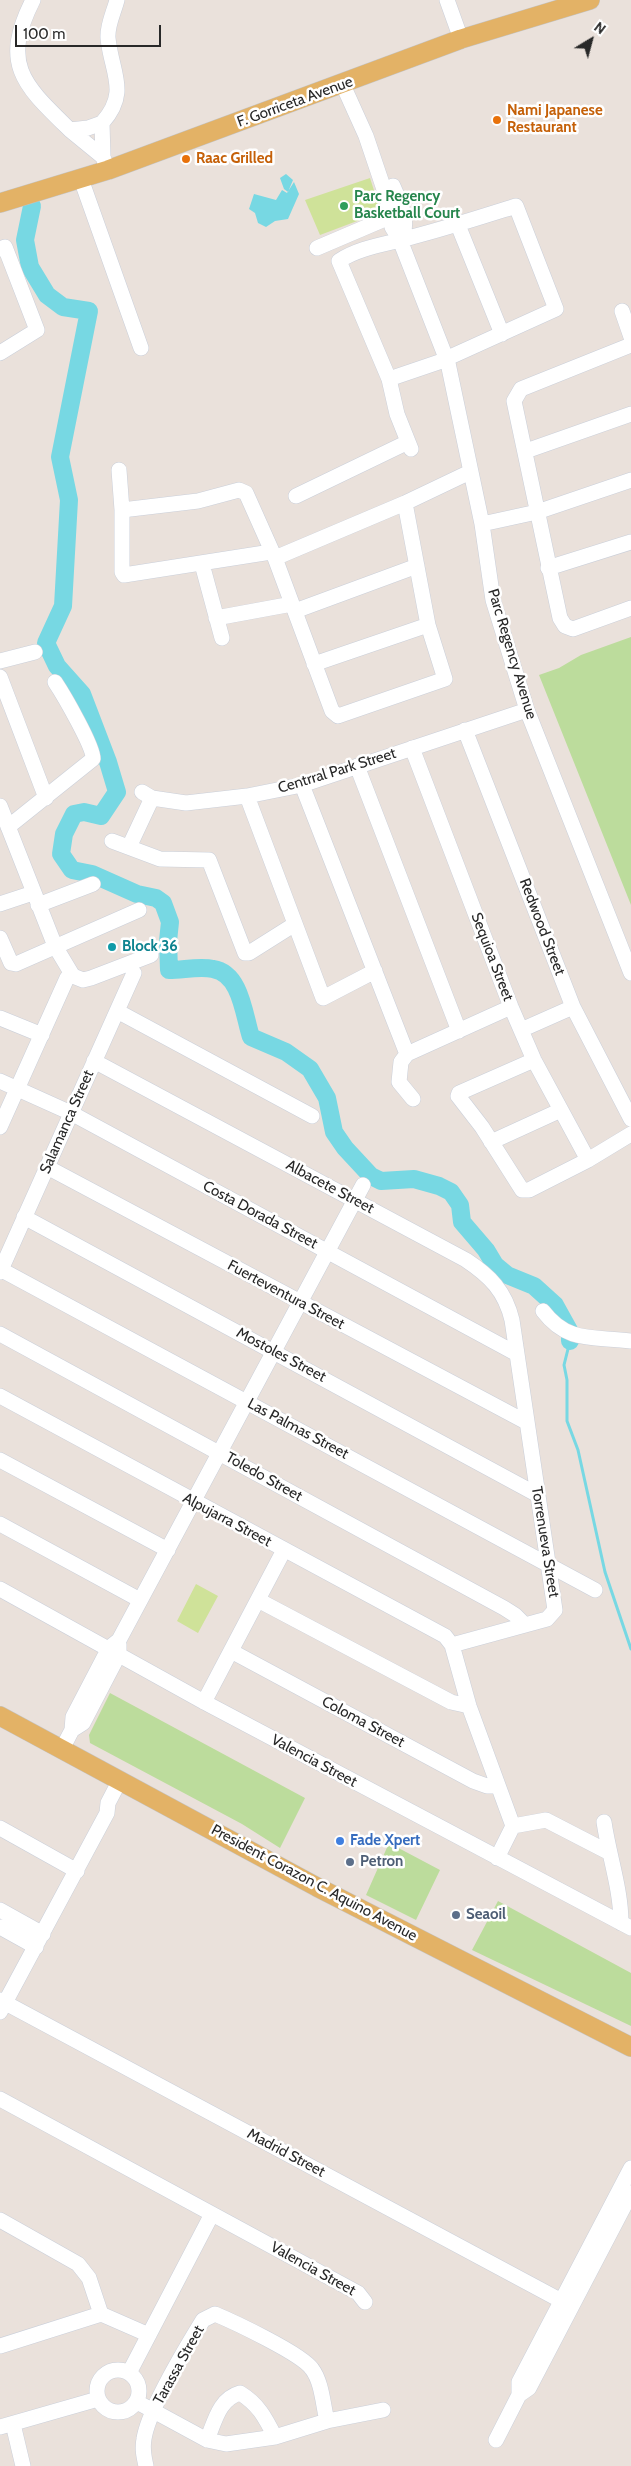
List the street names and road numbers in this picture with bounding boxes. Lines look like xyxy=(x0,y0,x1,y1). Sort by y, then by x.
street label: F. Gorriceta Avenue xyxy=(235,73,355,131)
street label: Parc Regency Avenue xyxy=(484,587,540,721)
street label: Centrral Park Street xyxy=(276,744,398,798)
street label: Redwood Street xyxy=(515,876,569,978)
street label: Sequioa Street xyxy=(467,910,517,1004)
street label: Salamanca Street xyxy=(36,1067,98,1177)
street label: Albacete Street xyxy=(283,1156,377,1218)
street label: Costa Dorada Street xyxy=(200,1177,320,1253)
street label: Fuerteventura Street xyxy=(224,1257,348,1333)
street label: Mostoles Street xyxy=(233,1324,329,1386)
street label: Las Palmas Street xyxy=(244,1395,352,1463)
street label: Toledo Street xyxy=(223,1449,305,1505)
street label: Torrenueva Street xyxy=(527,1485,563,1599)
street label: Alpujarra Street xyxy=(180,1489,274,1551)
street label: Coloma Street xyxy=(318,1693,408,1751)
street label: Valencia Street xyxy=(268,1731,360,1791)
street label: President Corazon C. Aquino Avenue xyxy=(208,1821,420,1945)
street label: Madrid Street xyxy=(244,2125,328,2181)
street label: Valencia Street xyxy=(267,2238,359,2300)
street label: Tarassa Street xyxy=(150,2322,208,2408)

